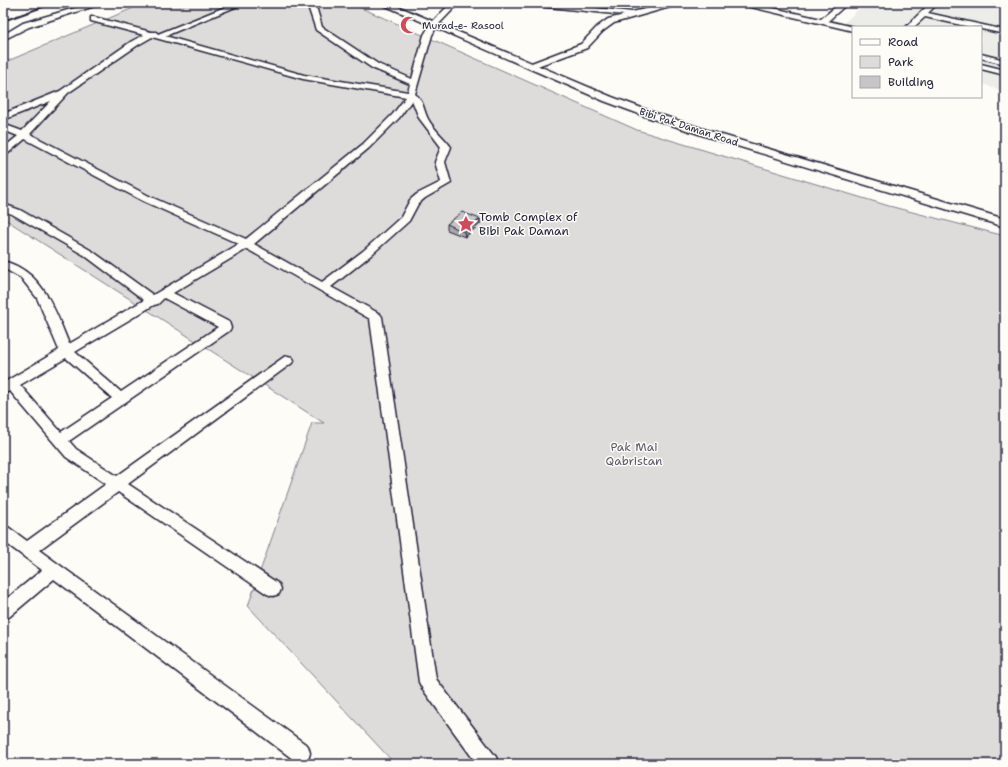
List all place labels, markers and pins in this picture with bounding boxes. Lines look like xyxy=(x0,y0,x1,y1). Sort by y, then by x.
mosque icon: Murad-e- Rasool xyxy=(399,15,419,35)
place label: Murad-e- Rasool xyxy=(422,19,504,32)
place label: Tomb Complex of Bibi Pak Daman xyxy=(479,209,578,239)
place icon: Tomb Complex of Bibi Pak Daman xyxy=(456,214,476,234)

